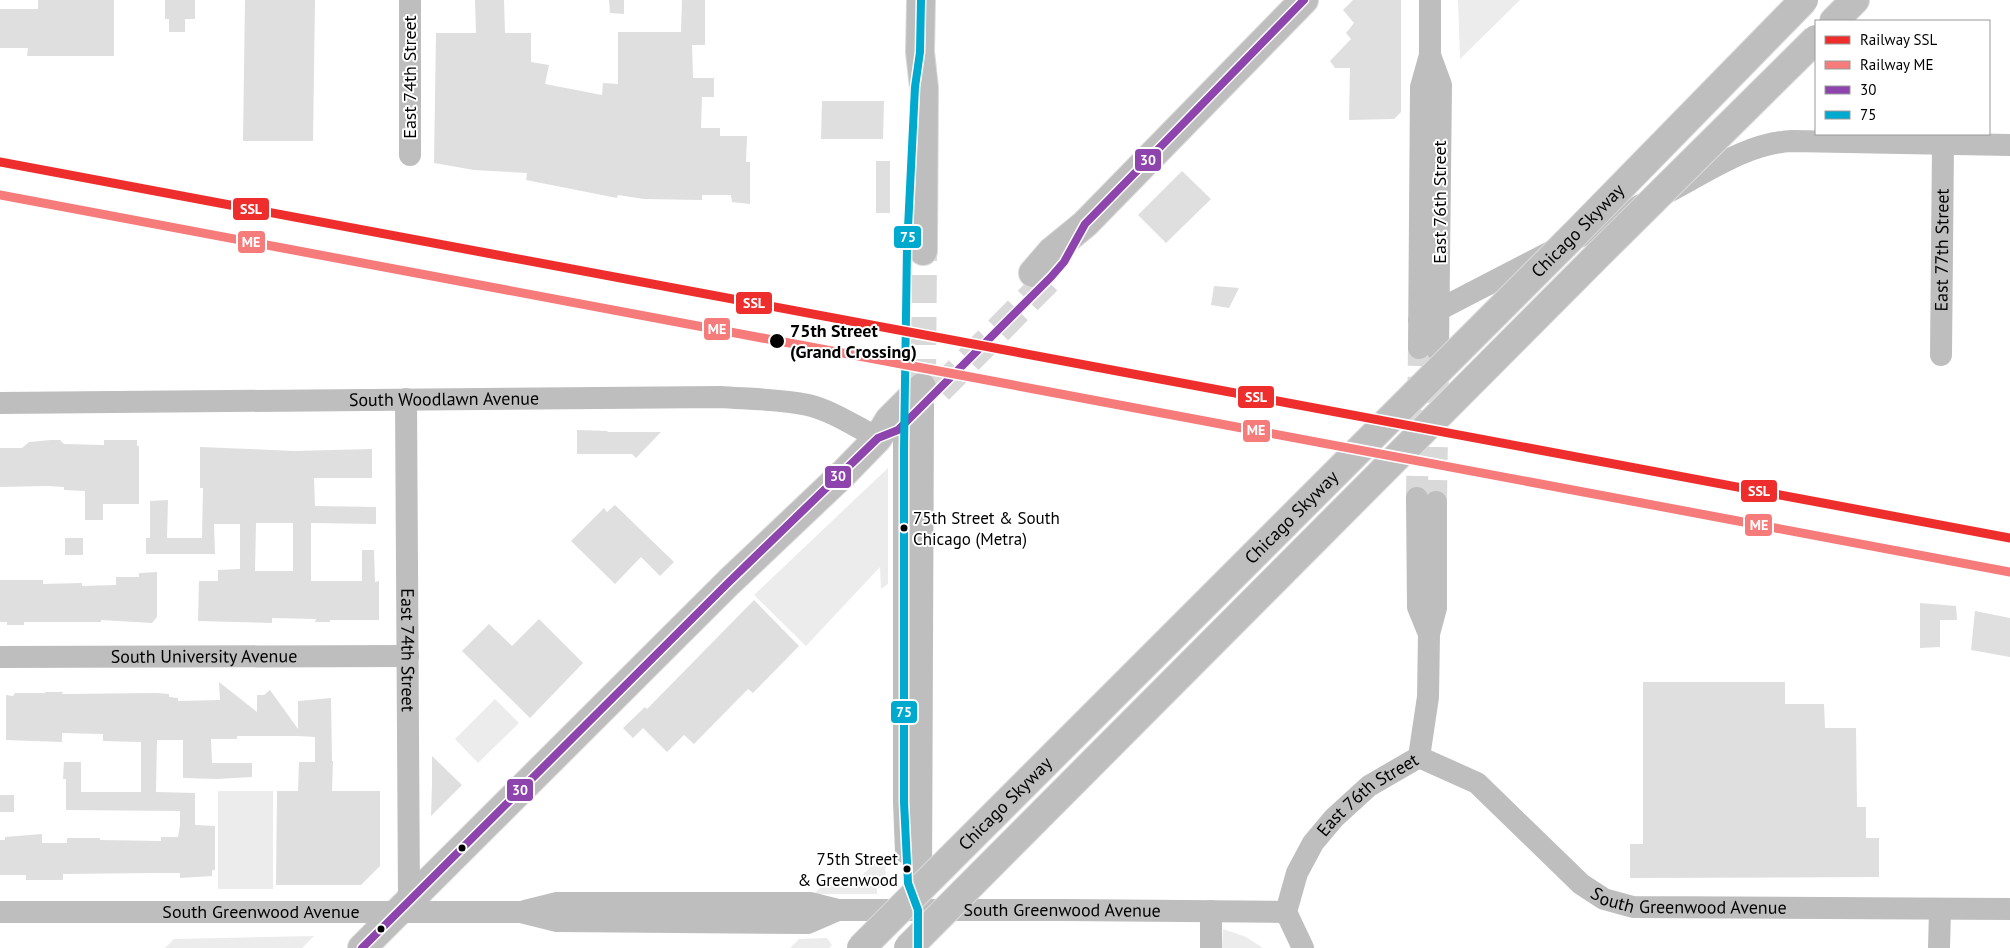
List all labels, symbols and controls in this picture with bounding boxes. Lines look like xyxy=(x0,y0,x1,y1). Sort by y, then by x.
street label: East 74th Street xyxy=(398,15,421,139)
legend xyxy=(1815,20,1990,135)
text: Railway SSL xyxy=(1860,30,1937,49)
text: Railway ME xyxy=(1860,55,1933,74)
text: 30 xyxy=(1860,80,1876,99)
text: 75 xyxy=(1860,105,1876,124)
street label: East 76th Street xyxy=(1428,140,1451,264)
line badge: 30 xyxy=(1134,148,1162,172)
text: 30 xyxy=(1140,151,1156,169)
street label: Chicago Skyway xyxy=(1526,178,1629,282)
street label: East 77th Street xyxy=(1929,188,1954,312)
line badge: SSL xyxy=(232,197,270,221)
text: SSL xyxy=(240,200,263,218)
line badge: 75 xyxy=(893,225,922,249)
text: 75 xyxy=(900,228,916,246)
line badge: ME xyxy=(237,230,266,254)
text: ME xyxy=(242,233,260,251)
line badge: SSL xyxy=(735,291,773,315)
text: SSL xyxy=(743,294,766,312)
line badge: ME xyxy=(703,317,731,341)
place label: 75th Street (Grand Crossing) xyxy=(790,319,917,363)
text: ME xyxy=(708,320,726,338)
marker: 75th Street (Grand Crossing) xyxy=(768,332,786,350)
line badge: SSL xyxy=(1237,385,1275,409)
street label: South Woodlawn Avenue xyxy=(349,387,539,411)
text: SSL xyxy=(1245,388,1268,406)
line badge: ME xyxy=(1242,419,1271,443)
text: ME xyxy=(1247,421,1265,439)
line badge: 30 xyxy=(824,465,852,489)
street label: Chicago Skyway xyxy=(1240,465,1343,569)
text: 30 xyxy=(830,467,846,485)
line badge: SSL xyxy=(1740,479,1778,503)
text: SSL xyxy=(1748,482,1771,500)
place label: 75th Street & South Chicago (Metra) xyxy=(913,507,1060,550)
line badge: ME xyxy=(1744,513,1773,537)
text: ME xyxy=(1750,516,1768,534)
marker: 75th Street & South Chicago (Metra) xyxy=(899,523,909,533)
street label: East 74th Street xyxy=(396,588,420,712)
street label: South University Avenue xyxy=(111,644,297,668)
line badge: 75 xyxy=(890,700,918,724)
text: 75 xyxy=(896,703,912,721)
street label: East 76th Street xyxy=(1311,748,1422,841)
street label: Chicago Skyway xyxy=(953,751,1057,855)
line badge: 30 xyxy=(506,778,534,802)
text: 30 xyxy=(512,781,528,799)
unlabelled marker xyxy=(457,843,467,853)
place label: 75th Street & Greenwood xyxy=(797,848,898,891)
marker: 75th Street & Greenwood xyxy=(902,864,912,874)
street label: South Greenwood Avenue xyxy=(1587,881,1787,919)
street label: South Greenwood Avenue xyxy=(963,898,1161,922)
street label: South Greenwood Avenue xyxy=(162,900,360,923)
unlabelled marker xyxy=(376,924,386,934)

